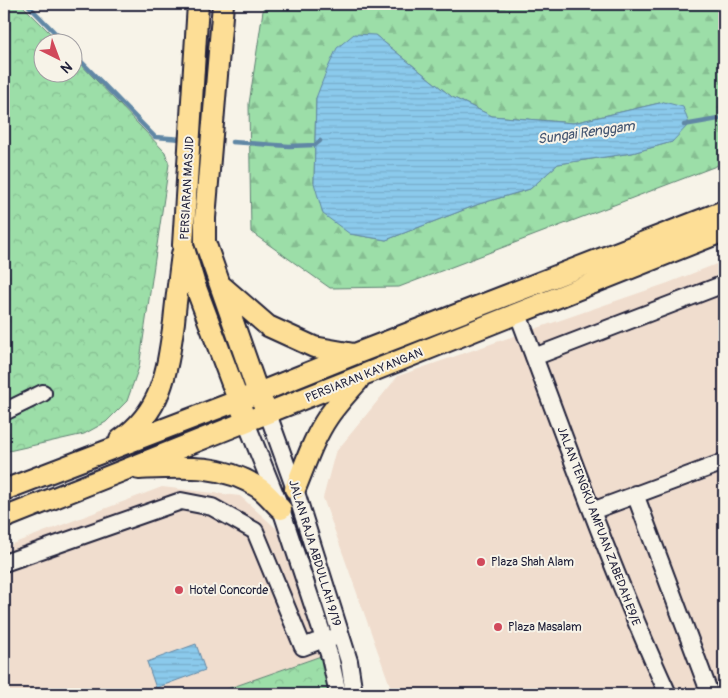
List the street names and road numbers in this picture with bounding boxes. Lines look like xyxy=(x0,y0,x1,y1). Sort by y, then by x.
street label: PERSIARAN MASJID xyxy=(177,135,198,240)
street label: PERSIARAN KAYANGAN xyxy=(303,345,425,406)
street label: JALAN TENGKU AMPUAN ZABEDAH E9/E xyxy=(553,424,644,628)
street label: JALAN RAJA ABDULLAH 9/19 xyxy=(285,478,344,628)

